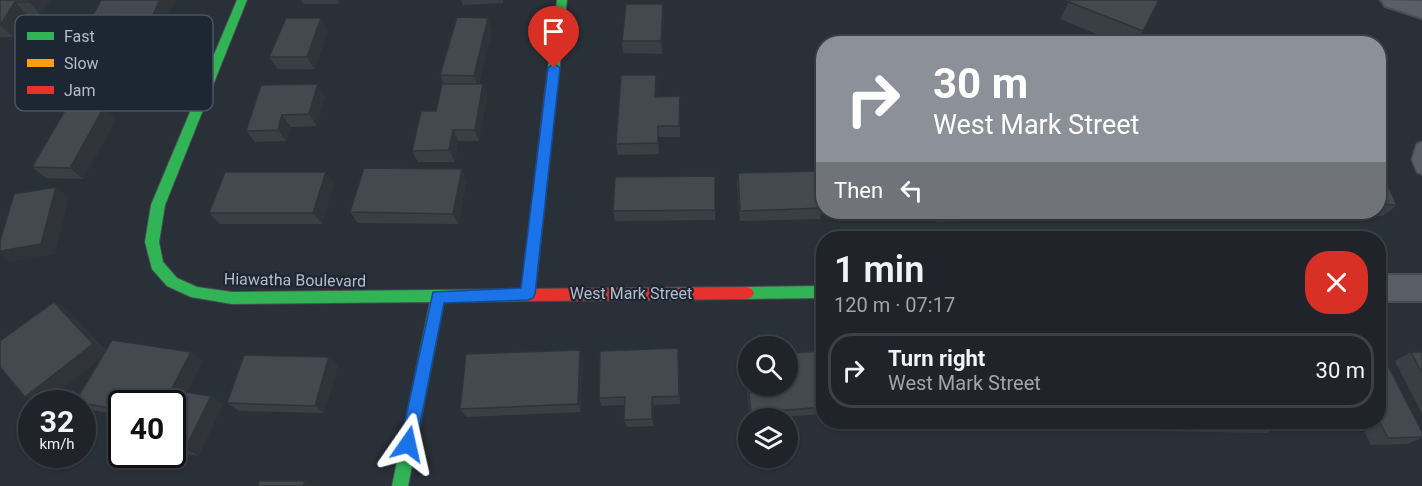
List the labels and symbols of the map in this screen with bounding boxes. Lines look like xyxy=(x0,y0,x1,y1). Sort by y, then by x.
pin xyxy=(528,6,579,68)
legend xyxy=(15,15,213,111)
text: Fast xyxy=(64,27,95,46)
text: Slow xyxy=(64,54,99,73)
text: Jam xyxy=(64,81,96,100)
street label: Hiawatha Boulevard xyxy=(224,269,366,291)
street label: West Mark Street xyxy=(570,284,692,303)
speed limit sign: 40 xyxy=(108,390,186,468)
position arrow xyxy=(376,412,440,476)

